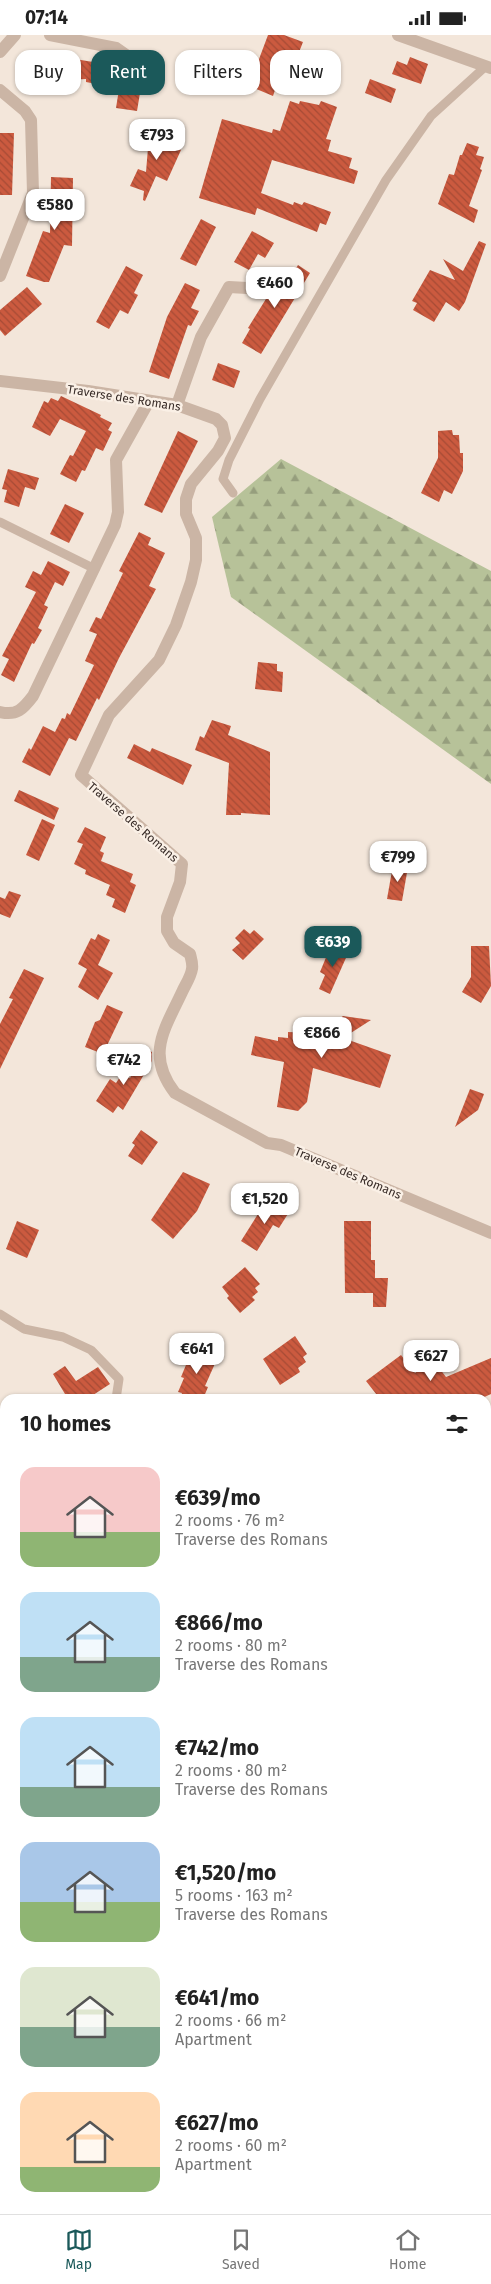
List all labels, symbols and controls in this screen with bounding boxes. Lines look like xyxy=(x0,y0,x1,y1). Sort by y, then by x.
text: 07:14 xyxy=(25,6,68,29)
chip: Buy xyxy=(15,50,81,95)
chip: Rent xyxy=(91,50,165,95)
chip: Filters xyxy=(175,50,260,95)
chip: New xyxy=(270,50,341,95)
pin: €793 xyxy=(127,119,187,161)
text: €793 xyxy=(140,125,174,144)
pin: €580 xyxy=(25,189,85,231)
text: €580 xyxy=(37,195,73,214)
pin: €460 xyxy=(245,267,305,309)
text: €460 xyxy=(257,273,293,292)
street label: Traverse des Romans xyxy=(66,382,182,414)
street label: Traverse des Romans xyxy=(85,779,181,865)
pin: €799 xyxy=(368,841,428,883)
text: €799 xyxy=(381,847,415,866)
pin: €639 xyxy=(303,925,363,968)
text: €639 xyxy=(315,932,351,951)
pin: €866 xyxy=(292,1017,352,1059)
text: €866 xyxy=(304,1023,340,1042)
pin: €742 xyxy=(94,1043,154,1086)
text: €742 xyxy=(107,1050,141,1069)
street label: Traverse des Romans xyxy=(293,1144,404,1202)
pin: €1,520 xyxy=(224,1183,306,1225)
text: €1,520 xyxy=(242,1189,288,1208)
pin: €641 xyxy=(167,1333,227,1375)
text: €641 xyxy=(180,1339,214,1358)
pin: €627 xyxy=(401,1339,461,1382)
text: €627 xyxy=(414,1346,448,1365)
icon: filters xyxy=(443,1410,471,1438)
text: 10 homes xyxy=(20,1411,111,1437)
text: €639/mo xyxy=(175,1485,261,1511)
icon: home xyxy=(60,1487,120,1547)
text: 2 rooms · 76 m² xyxy=(175,1511,285,1530)
text: Traverse des Romans xyxy=(175,1530,328,1549)
text: €866/mo xyxy=(175,1610,263,1636)
icon: home xyxy=(60,1612,120,1672)
text: 2 rooms · 80 m² xyxy=(175,1636,287,1655)
text: Traverse des Romans xyxy=(175,1655,328,1674)
text: €742/mo xyxy=(175,1735,259,1761)
icon: home xyxy=(60,1737,120,1797)
text: 2 rooms · 80 m² xyxy=(175,1761,287,1780)
text: Traverse des Romans xyxy=(175,1780,328,1799)
text: €1,520/mo xyxy=(175,1860,276,1886)
icon: home xyxy=(60,1862,120,1922)
text: 5 rooms · 163 m² xyxy=(175,1886,293,1905)
text: Traverse des Romans xyxy=(175,1905,328,1924)
text: €641/mo xyxy=(175,1985,259,2011)
icon: home xyxy=(60,1987,120,2047)
text: 2 rooms · 66 m² xyxy=(175,2011,286,2030)
text: Apartment xyxy=(175,2030,252,2049)
text: €627/mo xyxy=(175,2110,258,2136)
icon: home xyxy=(60,2112,120,2172)
text: 2 rooms · 60 m² xyxy=(175,2136,287,2155)
text: Apartment xyxy=(175,2155,252,2174)
tab: Map xyxy=(65,2226,93,2273)
tab: Saved xyxy=(222,2226,260,2273)
tab: Home xyxy=(389,2226,426,2273)

